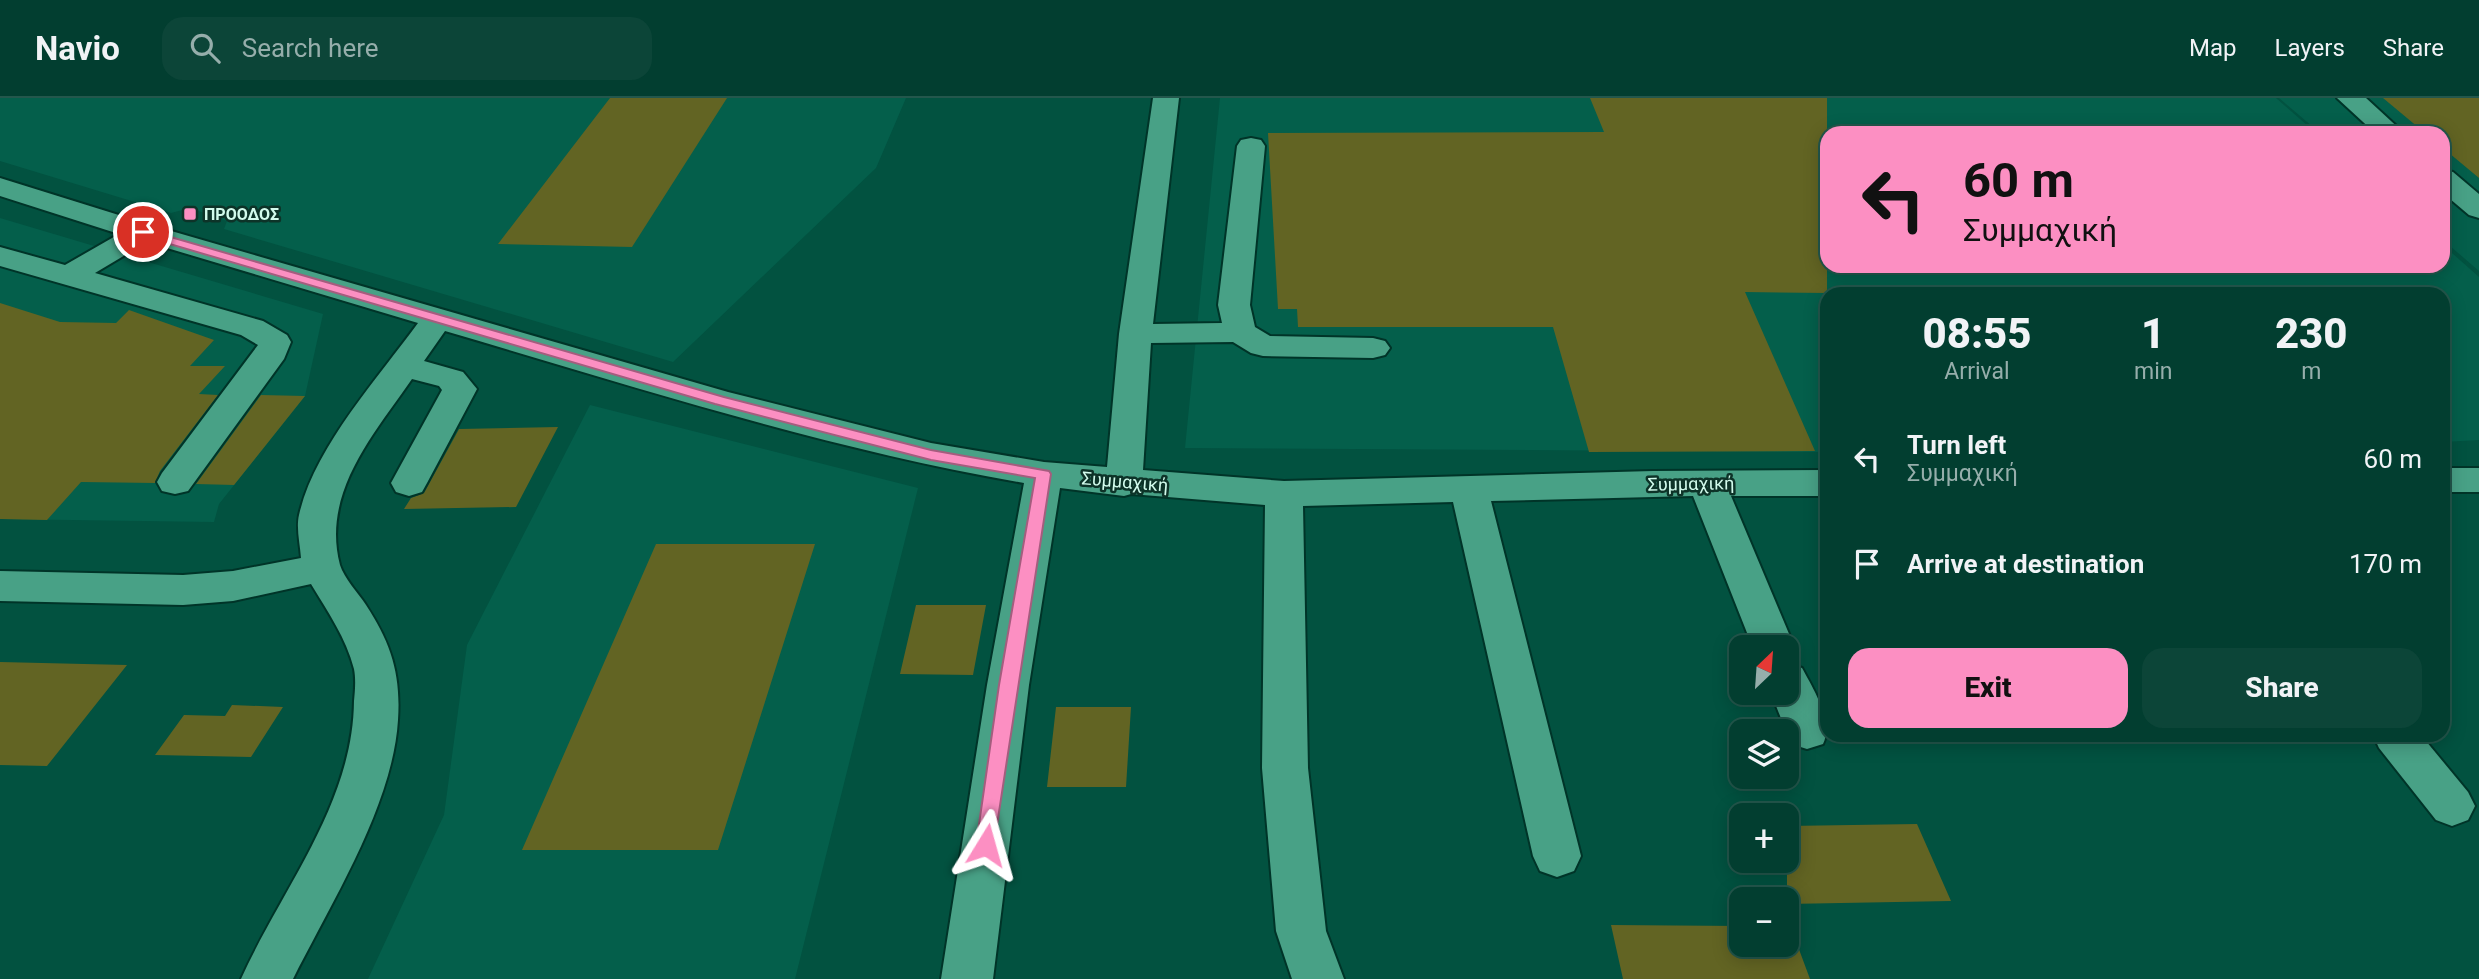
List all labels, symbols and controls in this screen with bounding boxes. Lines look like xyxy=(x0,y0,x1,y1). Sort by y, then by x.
search box xyxy=(162,17,652,80)
text: Navio xyxy=(35,29,120,68)
icon: search xyxy=(186,29,224,67)
text: Search here xyxy=(242,33,379,63)
text: Map xyxy=(2189,34,2237,62)
text: Layers xyxy=(2275,34,2345,62)
text: Share xyxy=(2383,34,2444,62)
text: 60 m xyxy=(1963,152,2074,209)
icon: left xyxy=(1848,154,1939,245)
pin xyxy=(113,202,173,262)
place label: ΠΡΟΟΔΟΣ xyxy=(204,205,279,224)
marker: ΠΡΟΟΔΟΣ xyxy=(182,206,198,222)
text: Συμμαχική xyxy=(1963,211,2117,249)
icon: arrive xyxy=(124,213,162,251)
text: 08:55 xyxy=(1922,309,2032,358)
text: 1 xyxy=(2141,309,2165,358)
text: 230 xyxy=(2275,309,2348,358)
text: Arrival xyxy=(1944,358,2010,385)
text: min xyxy=(2134,358,2172,385)
text: m xyxy=(2301,358,2321,385)
text: Turn left xyxy=(1907,430,2006,460)
icon: left xyxy=(1848,440,1886,478)
text: 60 m xyxy=(2364,444,2422,474)
text: Συμμαχική xyxy=(1907,460,2018,487)
street label: Συμμαχική xyxy=(1081,467,1169,496)
street label: Συμμαχική xyxy=(1647,472,1735,495)
icon: arrive xyxy=(1848,545,1886,583)
text: Arrive at destination xyxy=(1907,549,2144,579)
text: 170 m xyxy=(2349,549,2422,579)
north arrow xyxy=(1729,635,1799,705)
map controls xyxy=(1729,635,1799,957)
button: Exit xyxy=(1848,648,2128,728)
button: Share xyxy=(2142,648,2422,728)
button: layers xyxy=(1729,719,1799,789)
button: + xyxy=(1729,803,1799,873)
position arrow xyxy=(949,808,1023,882)
button: − xyxy=(1729,887,1799,957)

